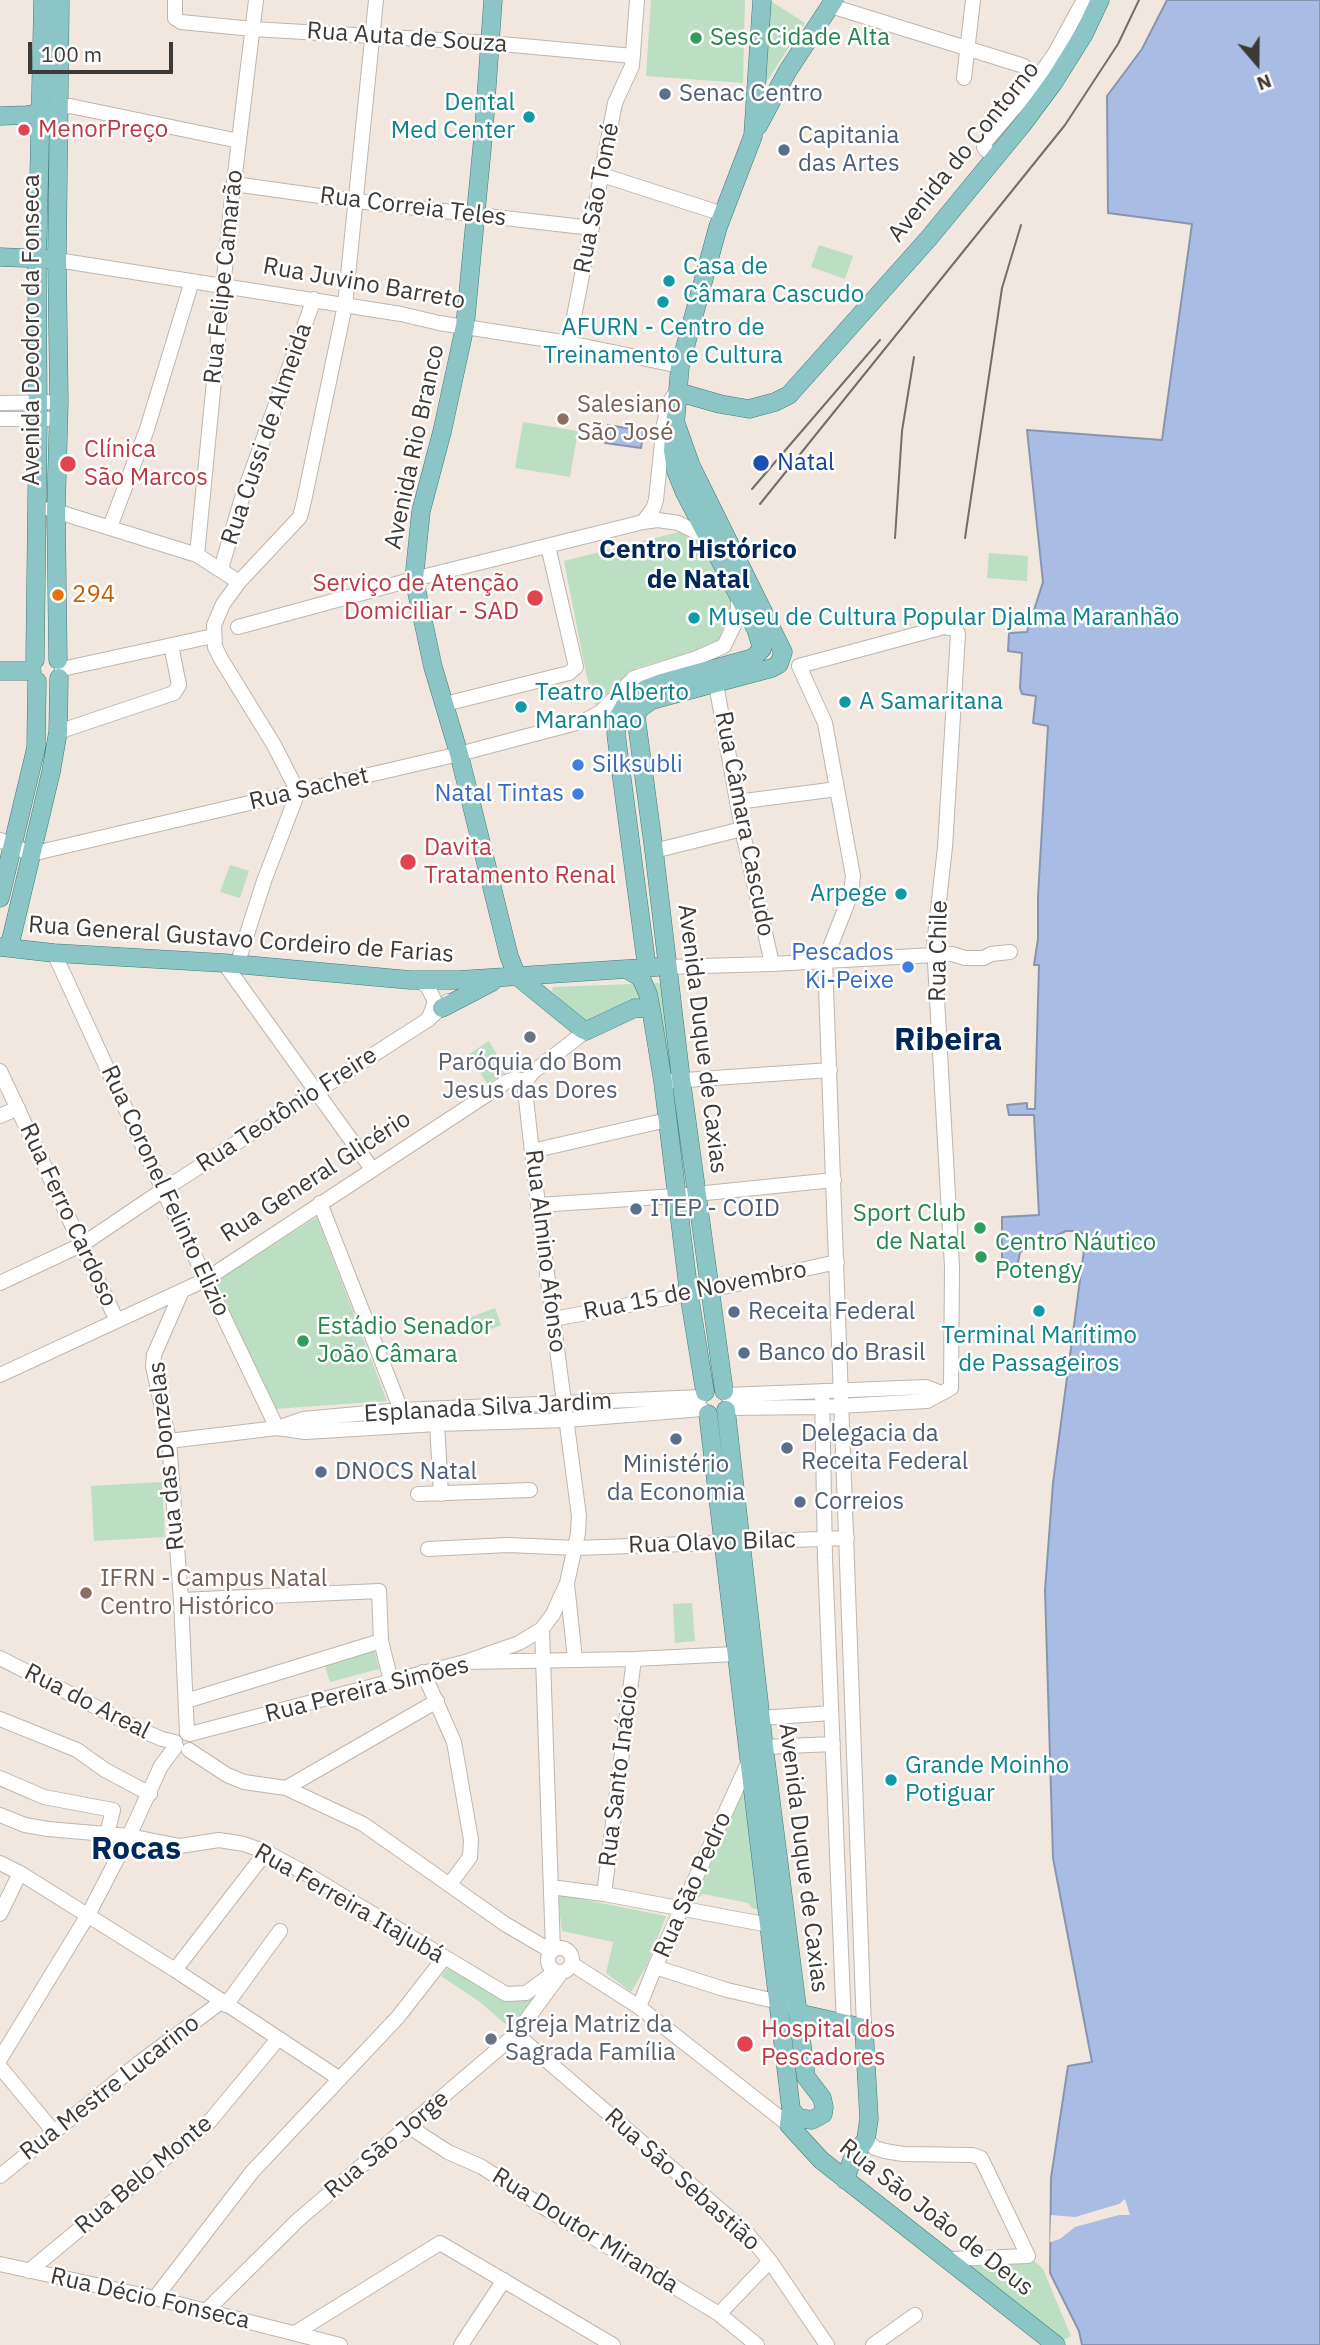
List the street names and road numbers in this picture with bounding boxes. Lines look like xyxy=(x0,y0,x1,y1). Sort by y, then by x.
street label: Rua Auta de Souza xyxy=(306,17,508,59)
street label: Avenida do Contorno xyxy=(882,56,1046,248)
street label: Rua São Tomé xyxy=(568,120,626,276)
street label: Rua Felipe Camarão xyxy=(198,168,250,386)
street label: Avenida Deodoro da Fonseca xyxy=(18,174,46,486)
street label: Rua Correia Teles xyxy=(318,181,508,233)
street label: Rua Juvino Barreto xyxy=(261,252,467,316)
street label: Rua Cussi de Almeida xyxy=(216,319,318,549)
street label: Avenida Rio Branco xyxy=(379,342,451,552)
street label: Rua Câmara Cascudo xyxy=(708,709,780,939)
street label: Rua Sachet xyxy=(247,761,371,817)
street label: Rua Chile xyxy=(924,900,954,1002)
street label: Avenida Duque de Caxias xyxy=(671,903,733,1175)
street label: Rua General Gustavo Cordeiro de Farias xyxy=(27,911,455,969)
street label: Rua Teotônio Freire xyxy=(191,1041,383,1179)
street label: Rua Coronel Felinto Elizio xyxy=(94,1061,236,1321)
street label: Rua General Glicério xyxy=(216,1105,416,1249)
street label: Rua Ferro Cardoso xyxy=(13,1119,123,1311)
street label: Rua Almino Afonso xyxy=(518,1148,572,1354)
street label: Rua 15 de Novembro xyxy=(581,1255,809,1327)
street label: Rua das Donzelas xyxy=(143,1360,191,1552)
street label: Esplanada Silva Jardim xyxy=(363,1387,613,1429)
street label: Rua Olavo Bilac xyxy=(628,1526,796,1560)
street label: Rua Pereira Simões xyxy=(262,1651,472,1729)
street label: Rua do Areal xyxy=(19,1658,155,1746)
street label: Rua Santo Inácio xyxy=(594,1683,644,1869)
street label: Avenida Duque de Caxias xyxy=(772,1722,834,1994)
street label: Rua São Pedro xyxy=(648,1808,738,1962)
street label: Rua Ferreira Itajubá xyxy=(249,1838,449,1970)
street label: Rua Mestre Lucarino xyxy=(15,2009,205,2167)
street label: Rua São Jorge xyxy=(319,2085,455,2205)
street label: Rua São Sebastião xyxy=(598,2103,766,2257)
street label: Rua Belo Monte xyxy=(70,2109,218,2241)
street label: Rua São João de Deus xyxy=(833,2133,1039,2303)
street label: Rua Doutor Miranda xyxy=(487,2162,683,2300)
street label: Rua Décio Fonseca xyxy=(48,2262,252,2336)

